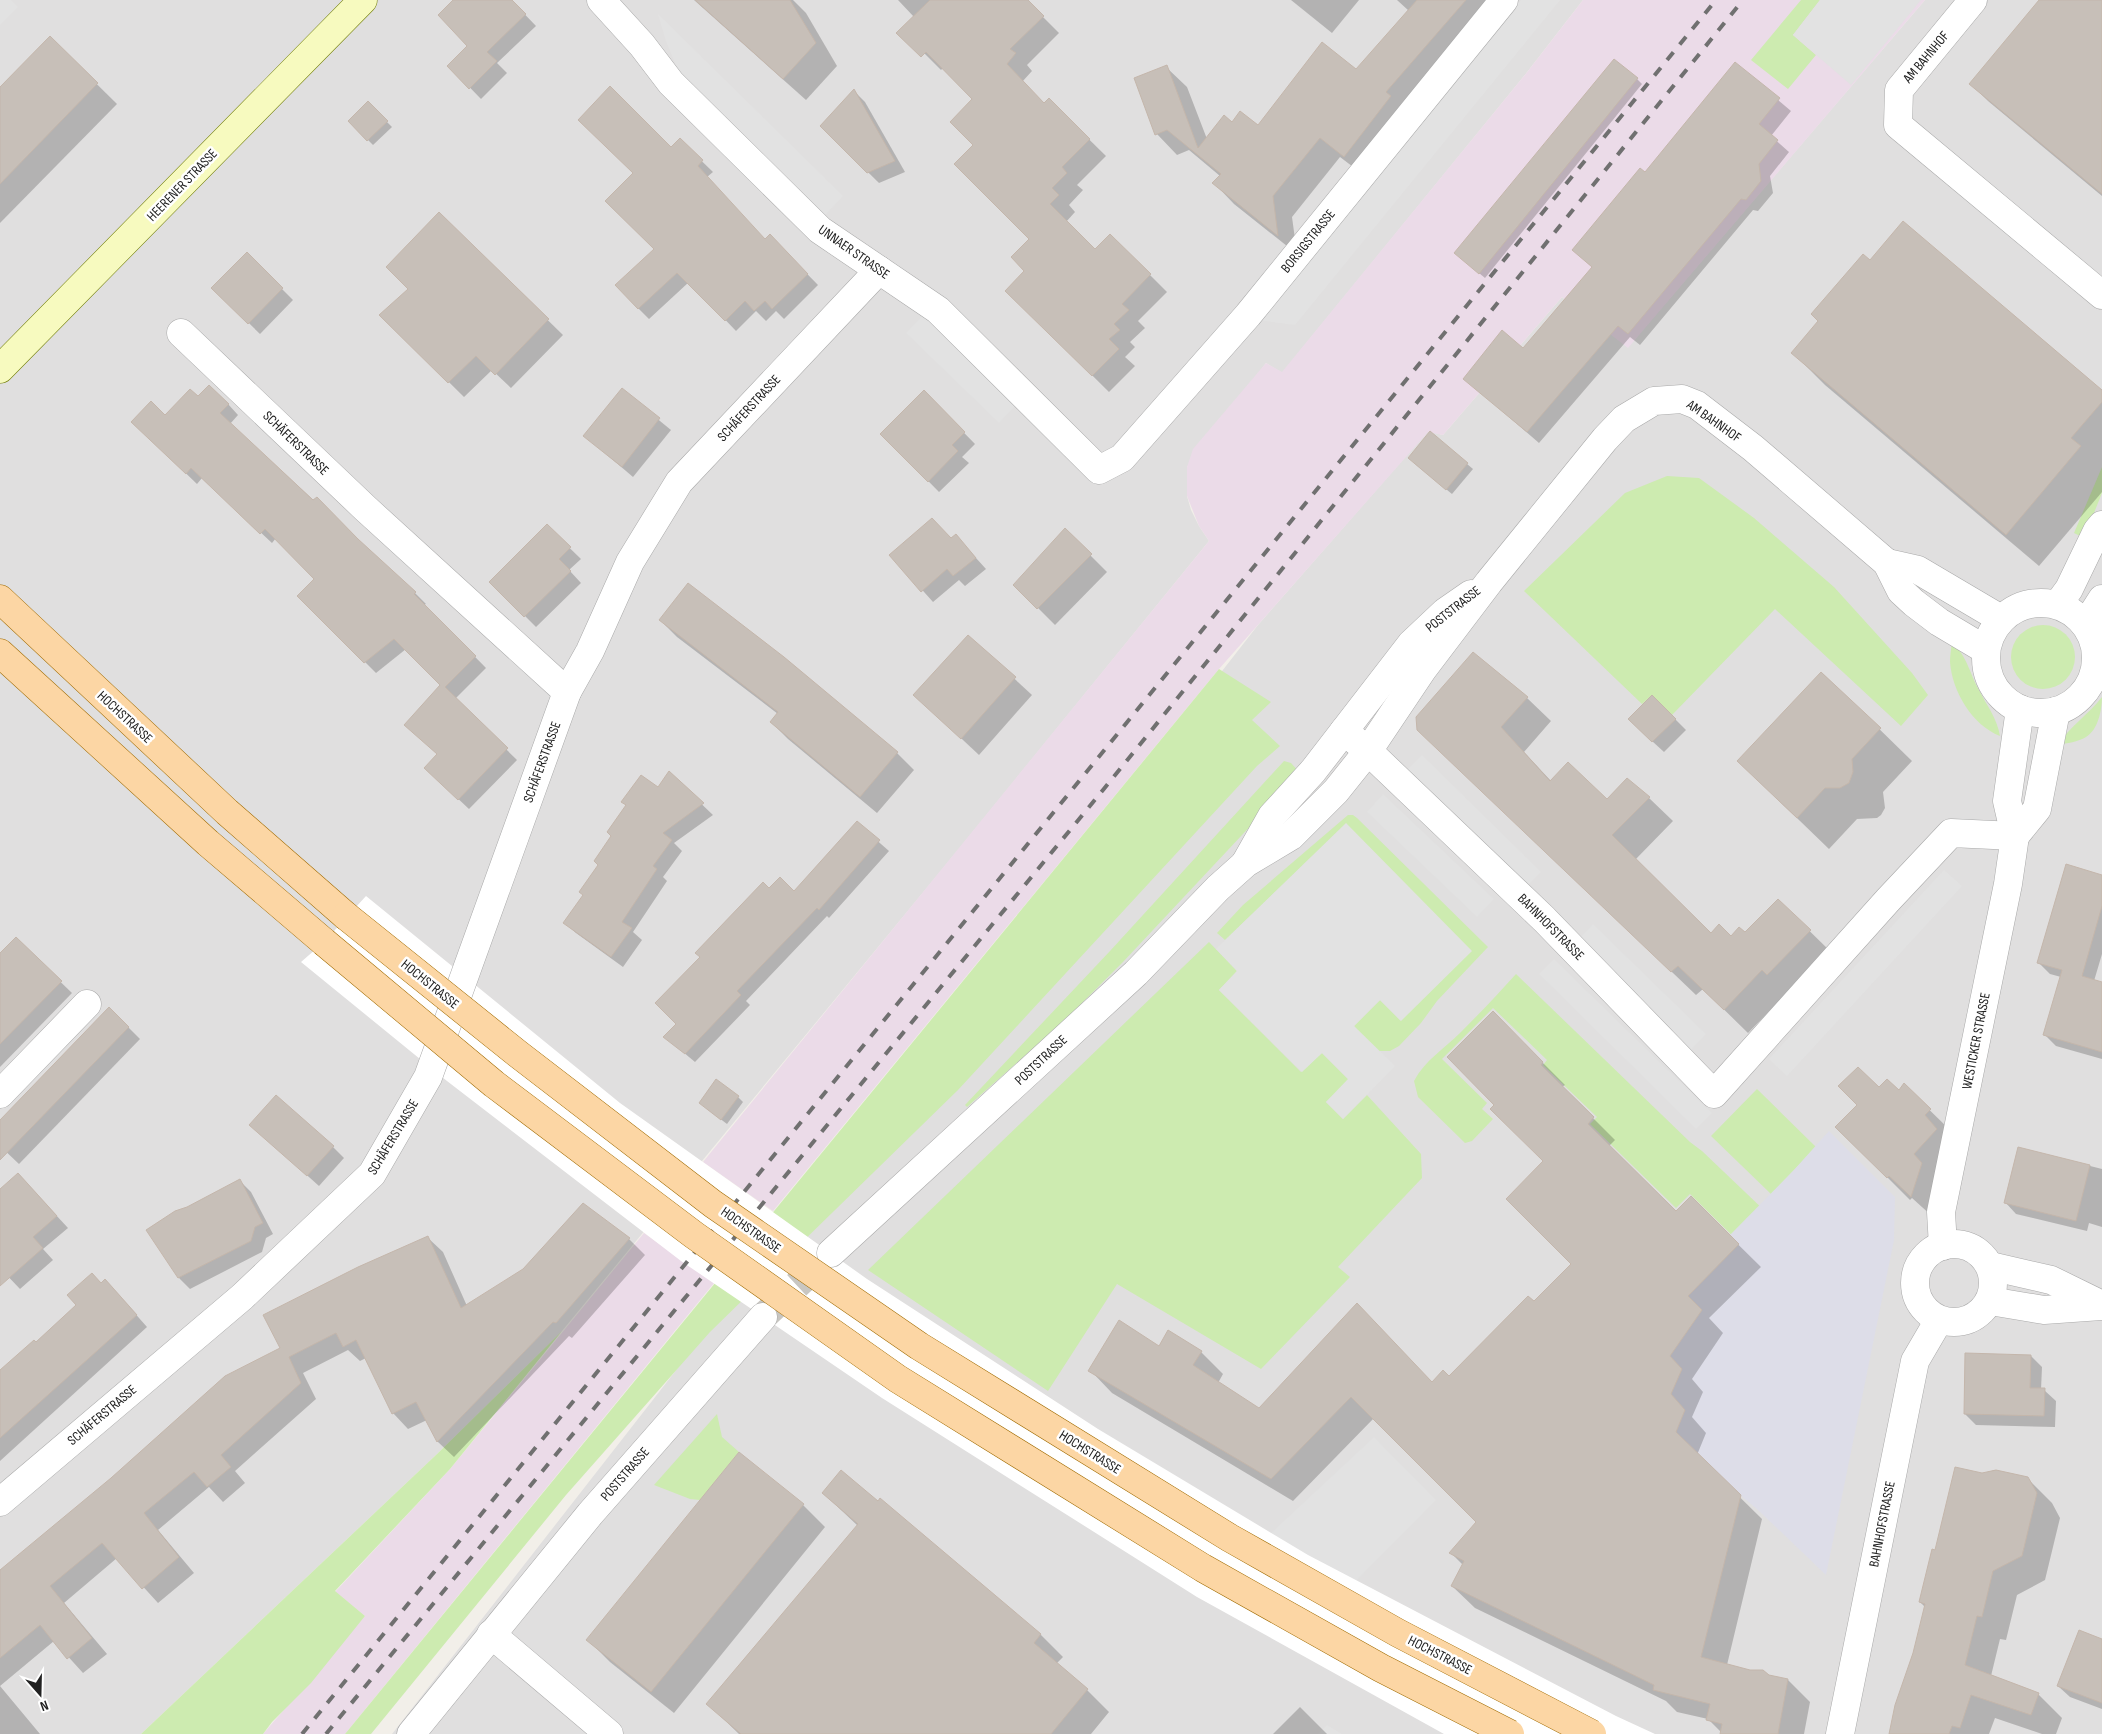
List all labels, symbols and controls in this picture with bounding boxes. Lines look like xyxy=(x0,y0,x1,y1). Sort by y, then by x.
street label: AM BAHNHOF xyxy=(1899,27,1953,87)
street label: HEERENER STRASSE xyxy=(143,145,221,225)
street label: BORSIGSTRASSE xyxy=(1277,206,1339,276)
street label: UNNAER STRASSE xyxy=(815,221,893,283)
street label: SCHÄFERSTRASSE xyxy=(714,371,784,445)
street label: AM BAHNHOF xyxy=(1683,396,1745,446)
street label: SCHÄFERSTRASSE xyxy=(259,407,333,479)
street label: POSTSTRASSE xyxy=(1422,582,1484,636)
street label: HOCHSTRASSE xyxy=(94,687,156,747)
street label: SCHÄFERSTRASSE xyxy=(519,719,565,805)
street label: BAHNHOFSTRASSE xyxy=(1514,890,1588,964)
street label: HOCHSTRASSE xyxy=(398,956,462,1013)
street label: WESTICKER STRASSE xyxy=(1958,991,1994,1091)
street label: POSTSTRASSE xyxy=(1011,1031,1071,1089)
street label: SCHÄFERSTRASSE xyxy=(364,1096,422,1178)
street label: HOCHSTRASSE xyxy=(718,1203,784,1257)
street label: SCHÄFERSTRASSE xyxy=(64,1381,140,1449)
street label: HOCHSTRASSE xyxy=(1056,1426,1124,1478)
street label: POSTSTRASSE xyxy=(597,1443,653,1504)
street label: BAHNHOFSTRASSE xyxy=(1865,1479,1899,1568)
street label: HOCHSTRASSE xyxy=(1405,1632,1475,1678)
north arrow xyxy=(15,1669,65,1719)
text: N xyxy=(38,1696,51,1715)

